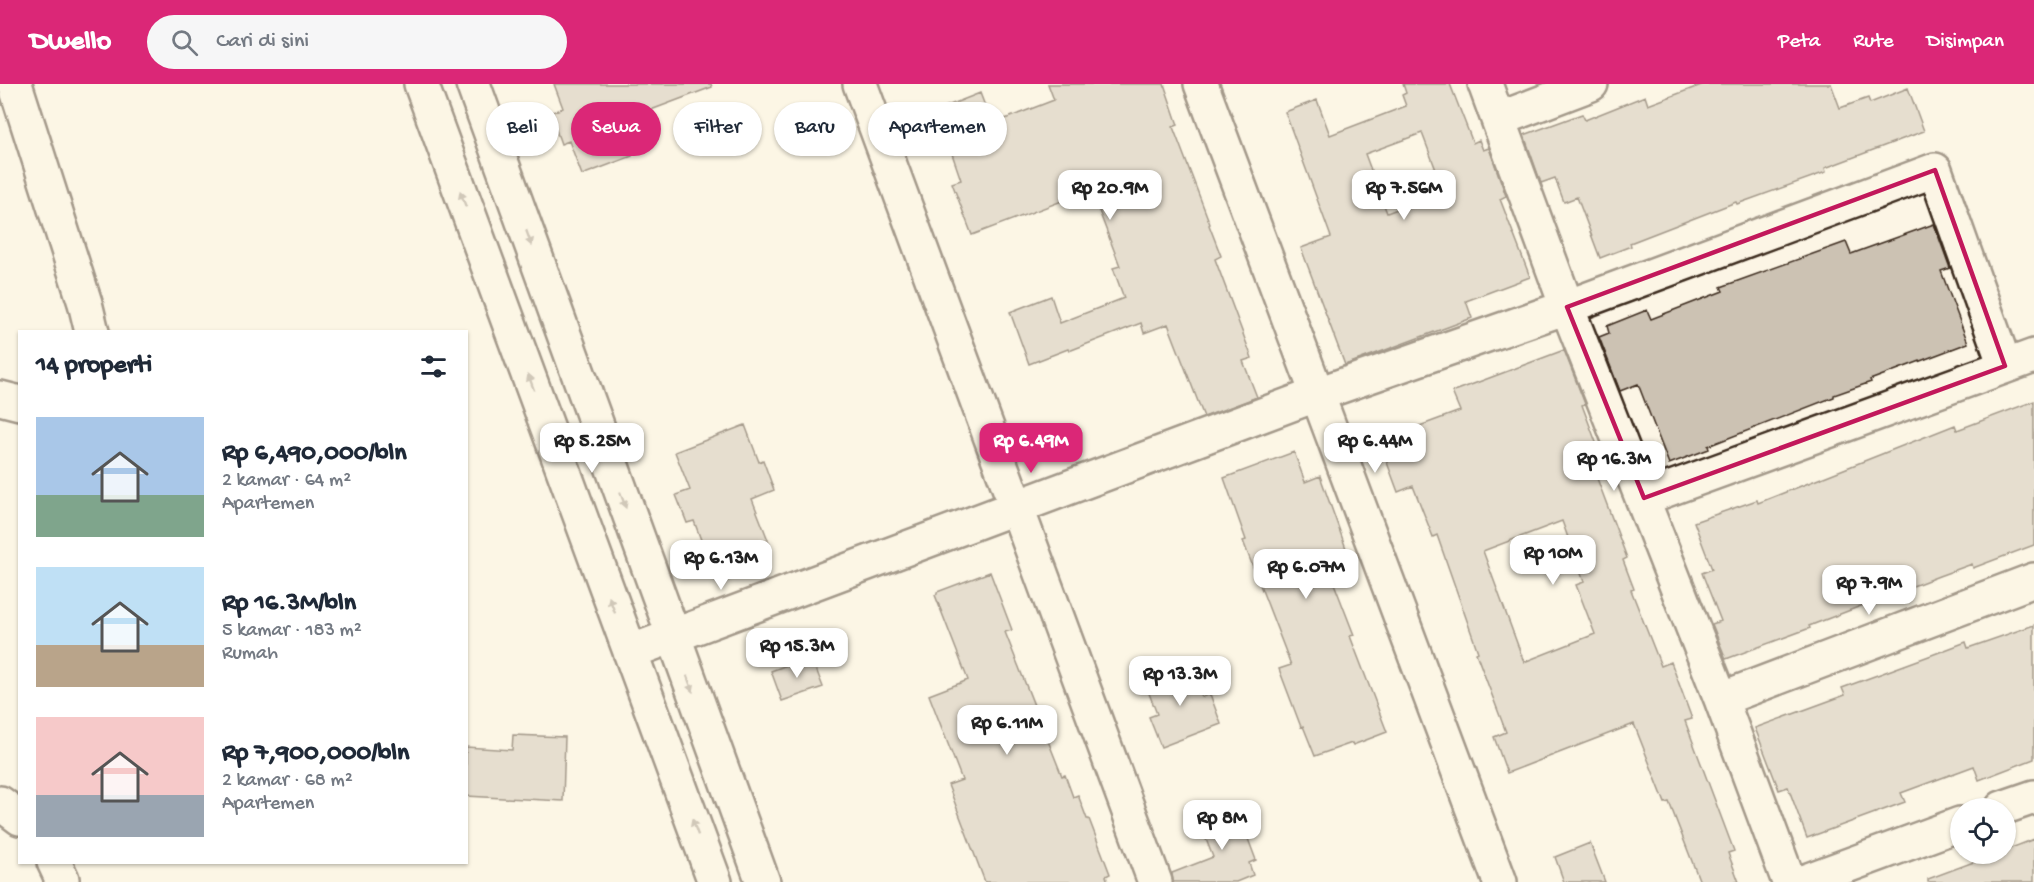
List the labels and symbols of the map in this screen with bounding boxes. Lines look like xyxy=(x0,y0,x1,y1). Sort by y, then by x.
pin: Rp 20.9M xyxy=(1048,170,1172,221)
pin: Rp 7.56M xyxy=(1342,170,1466,221)
one-way arrow xyxy=(458,190,468,208)
one-way arrow xyxy=(524,229,534,247)
one-way arrow xyxy=(525,373,535,391)
pin: Rp 5.25M xyxy=(530,423,654,474)
pin: Rp 6.49M xyxy=(969,423,1093,474)
pin: Rp 6.44M xyxy=(1313,423,1437,474)
pin: Rp 16.3M xyxy=(1552,441,1676,492)
one-way arrow xyxy=(619,491,629,509)
pin: Rp 10M xyxy=(1504,535,1602,586)
pin: Rp 6.13M xyxy=(659,540,783,591)
pin: Rp 6.07M xyxy=(1244,549,1368,600)
pin: Rp 7.9M xyxy=(1814,565,1924,616)
one-way arrow xyxy=(607,596,617,614)
pin: Rp 15.3M xyxy=(735,628,859,679)
pin: Rp 13.3M xyxy=(1118,656,1242,707)
one-way arrow xyxy=(685,675,695,693)
pin: Rp 6.11M xyxy=(945,705,1069,756)
pin: Rp 8M xyxy=(1180,800,1264,851)
one-way arrow xyxy=(689,818,699,836)

